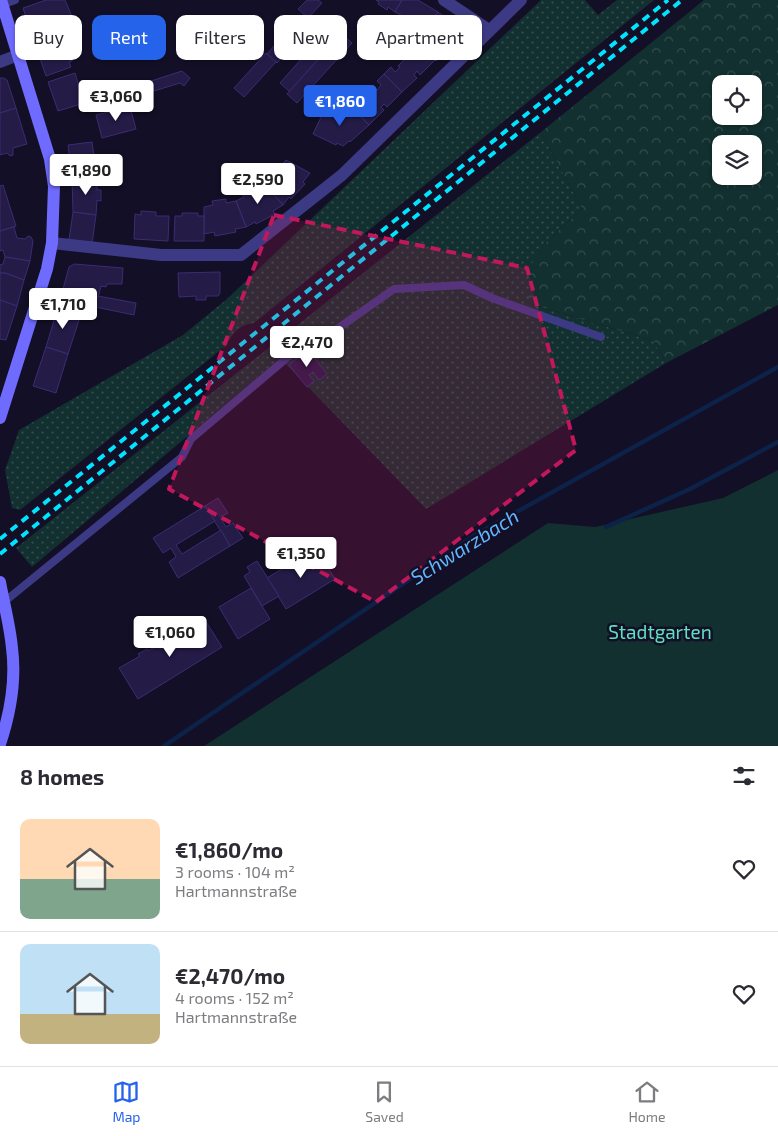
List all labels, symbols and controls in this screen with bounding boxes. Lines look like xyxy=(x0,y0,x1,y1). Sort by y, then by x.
chip: Buy xyxy=(15,15,82,60)
chip: Rent xyxy=(92,15,166,60)
chip: Filters xyxy=(176,15,264,60)
chip: New xyxy=(274,15,347,60)
chip: Apartment xyxy=(357,15,482,60)
map controls xyxy=(712,75,762,185)
button: locate xyxy=(712,75,762,125)
pin: €3,060 xyxy=(75,80,157,122)
pin: €1,860 xyxy=(299,84,381,127)
text: €3,060 xyxy=(90,86,142,105)
text: €1,860 xyxy=(315,91,365,110)
button: layers xyxy=(712,135,762,185)
pin: €1,890 xyxy=(45,154,127,196)
text: €1,890 xyxy=(61,160,111,179)
pin: €2,590 xyxy=(217,162,299,205)
text: €2,590 xyxy=(232,169,284,188)
pin: €1,710 xyxy=(22,288,104,330)
text: €1,710 xyxy=(40,294,86,313)
pin: €2,470 xyxy=(266,326,348,368)
text: €2,470 xyxy=(281,332,333,351)
water label: Schwarzbach xyxy=(405,503,523,589)
pin: €1,350 xyxy=(260,536,342,579)
text: €1,350 xyxy=(276,543,326,562)
pin: €1,060 xyxy=(129,616,211,658)
park label: Stadtgarten xyxy=(608,620,712,643)
text: €1,060 xyxy=(145,622,195,641)
icon: filters xyxy=(730,762,758,790)
text: 8 homes xyxy=(20,764,104,789)
text: €1,860/mo xyxy=(175,837,283,862)
icon: home xyxy=(60,839,120,899)
icon: heart xyxy=(730,855,758,883)
text: 3 rooms · 104 m² xyxy=(175,862,295,881)
text: Hartmannstraße xyxy=(175,881,297,900)
text: €2,470/mo xyxy=(175,963,285,988)
icon: home xyxy=(60,964,120,1024)
icon: heart xyxy=(730,980,758,1008)
text: 4 rooms · 152 m² xyxy=(175,988,294,1007)
text: Hartmannstraße xyxy=(175,1007,297,1026)
tab: Map xyxy=(112,1078,140,1125)
tab: Saved xyxy=(365,1078,404,1125)
tab: Home xyxy=(629,1078,666,1125)

